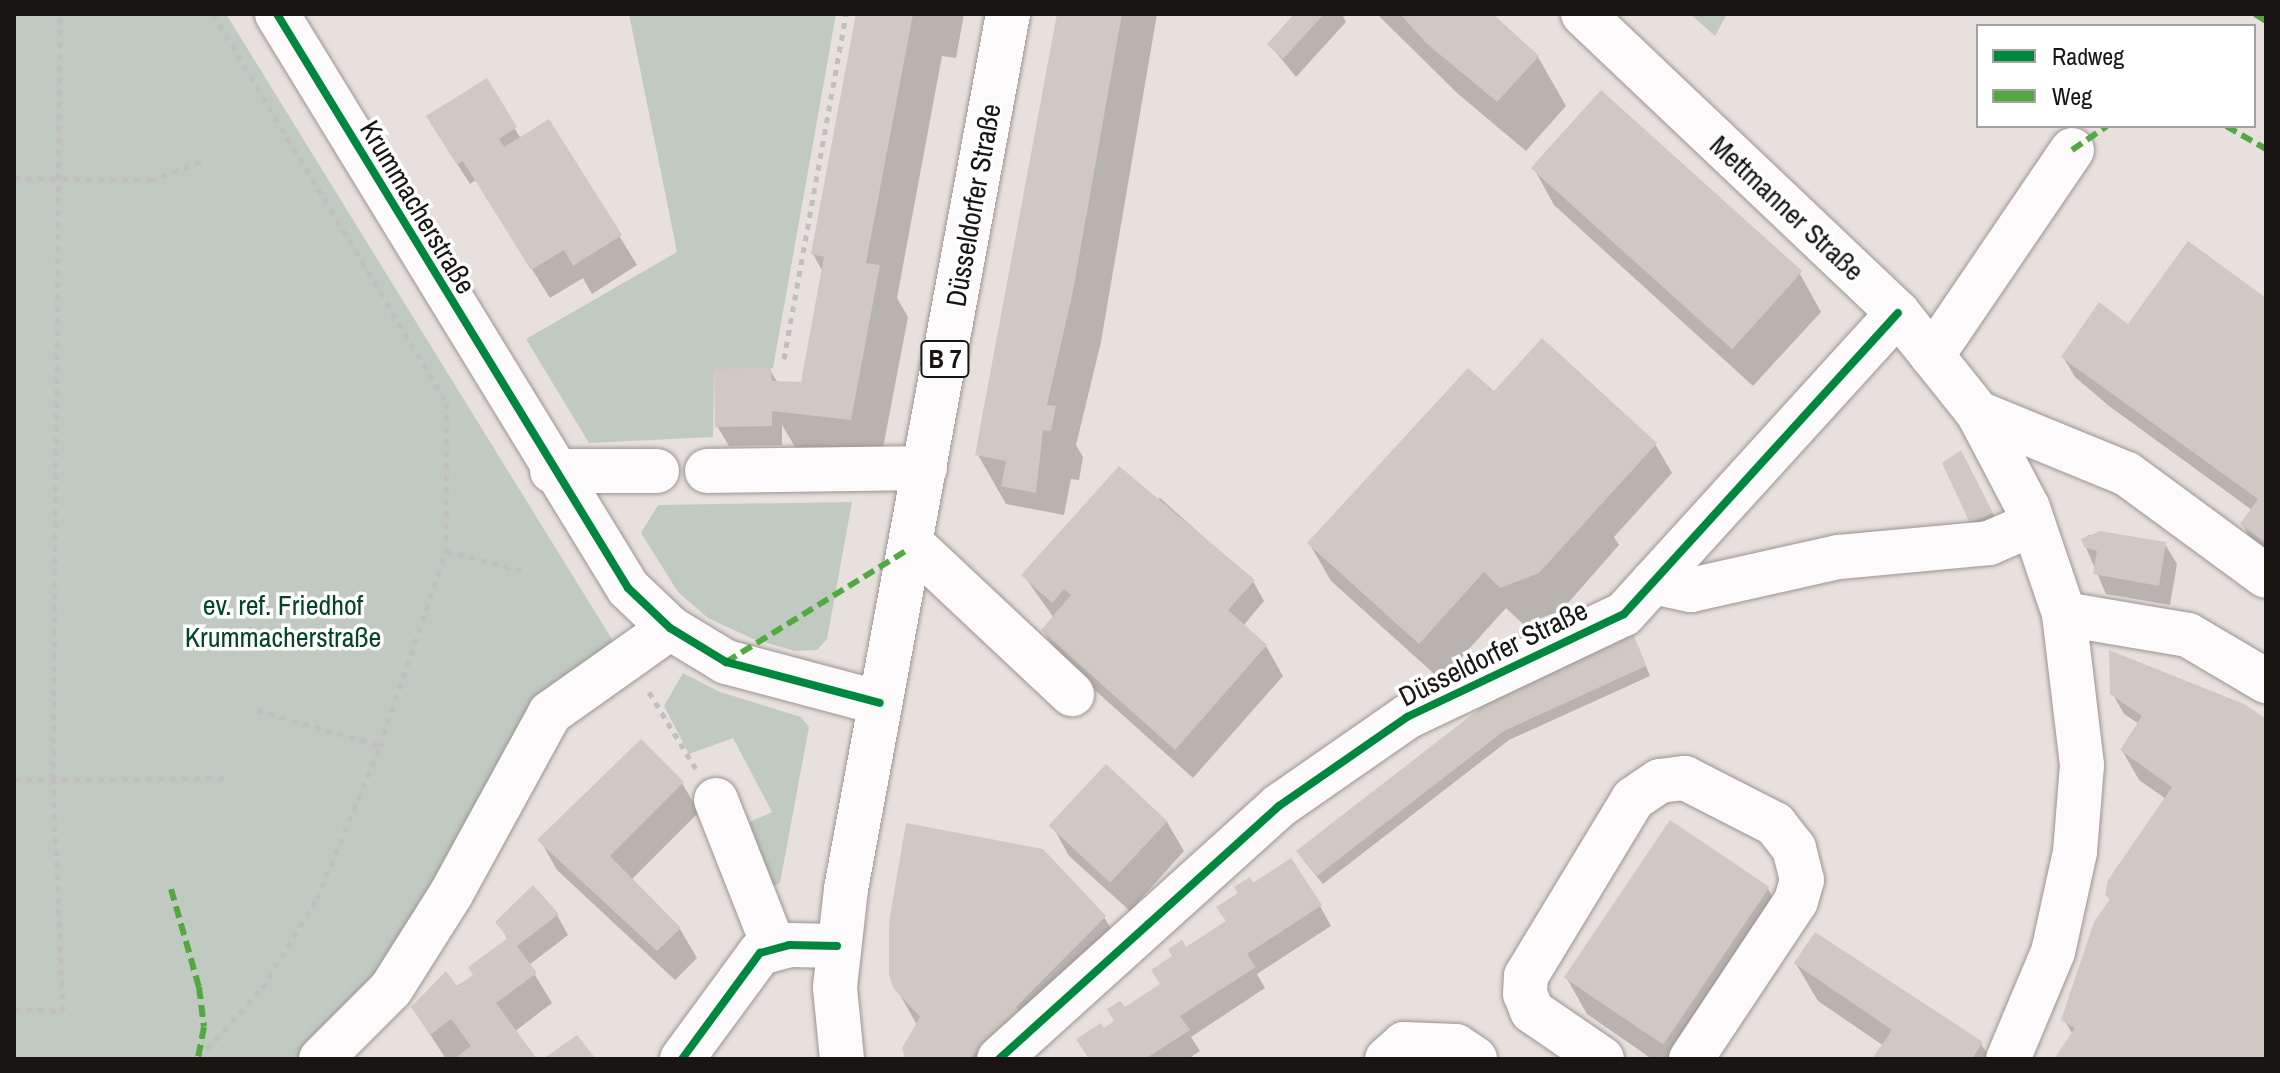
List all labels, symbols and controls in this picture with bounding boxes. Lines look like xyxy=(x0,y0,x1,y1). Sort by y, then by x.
legend xyxy=(1976,24,2256,128)
text: Radweg xyxy=(2052,40,2124,72)
text: Weg xyxy=(2052,80,2092,112)
street label: Düsseldorfer Straße xyxy=(939,101,1007,309)
street label: Krummacherstraße xyxy=(353,114,483,300)
street label: Mettmanner Straße xyxy=(1703,128,1871,288)
road number: B 7 xyxy=(919,337,971,381)
park label: ev. ref. Friedhof Krummacherstraße xyxy=(185,588,381,654)
street label: Düsseldorfer Straße xyxy=(1393,593,1593,713)

